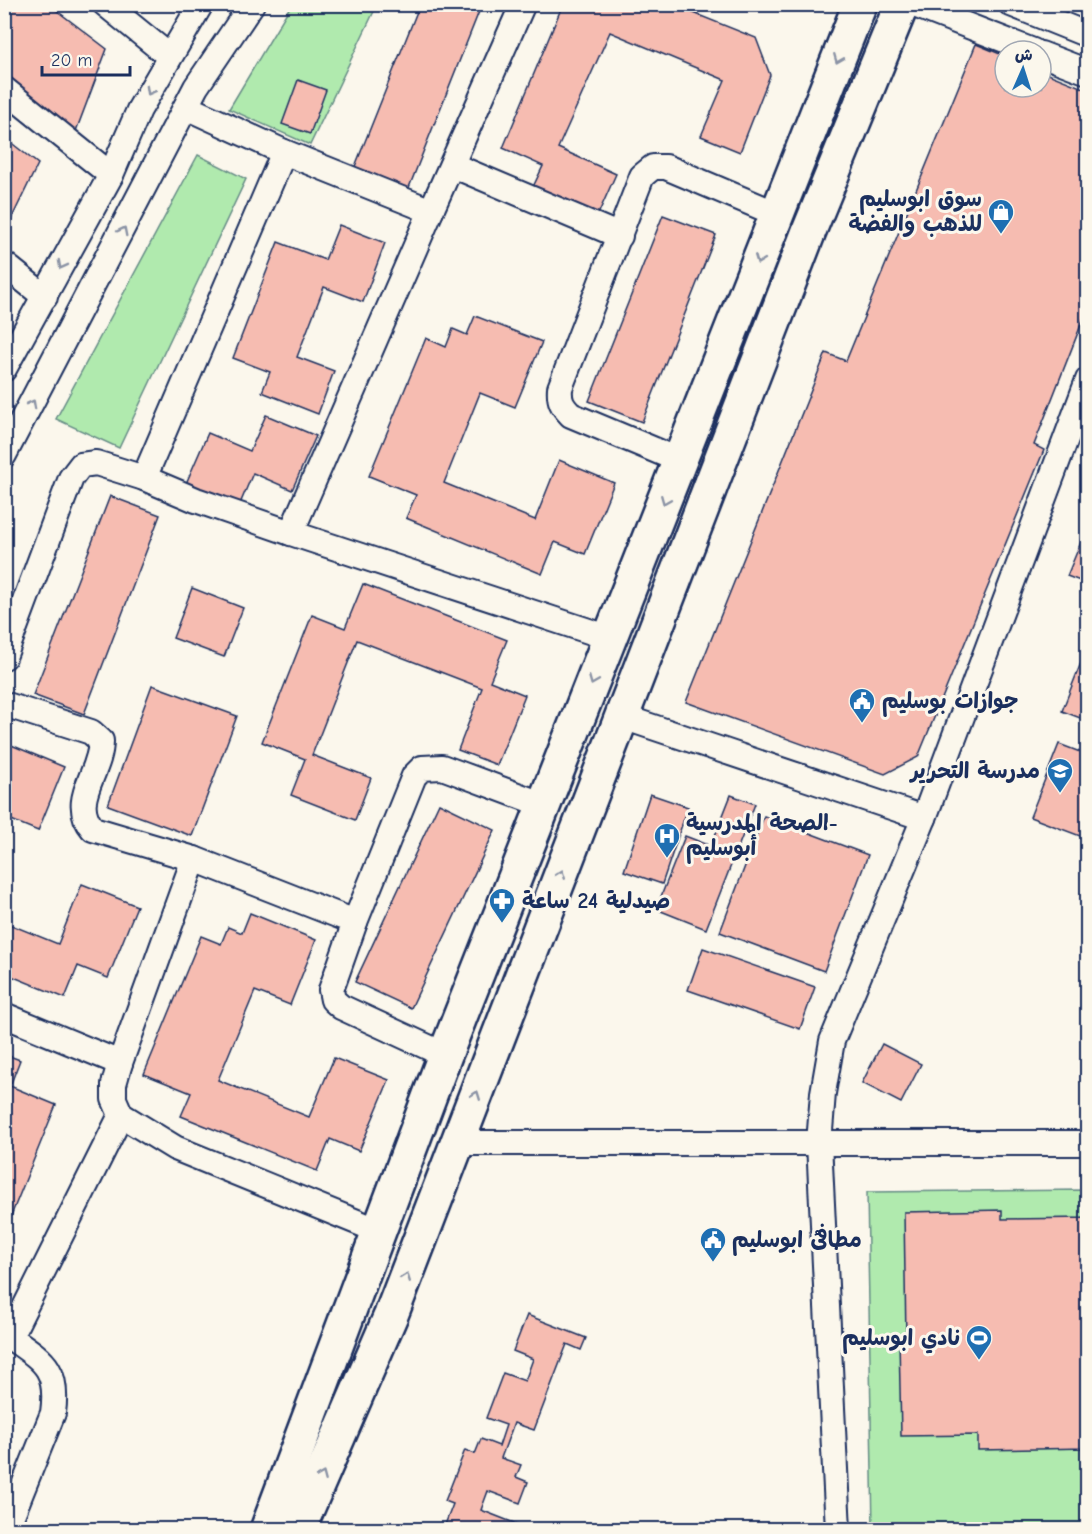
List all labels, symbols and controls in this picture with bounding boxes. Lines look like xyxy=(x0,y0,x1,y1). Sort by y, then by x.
scale bar xyxy=(42,39,130,77)
north arrow xyxy=(993,39,1053,99)
text: ش xyxy=(1014,46,1033,64)
text: 20 m xyxy=(51,50,92,71)
one-way arrow xyxy=(833,53,846,64)
one-way arrow xyxy=(145,84,157,95)
place label: سوق ابوسليم للذهب والفضة xyxy=(848,186,982,237)
shop icon: سوق ابوسليم للذهب والفضة xyxy=(986,197,1016,235)
one-way arrow xyxy=(115,226,127,237)
one-way arrow xyxy=(754,254,767,265)
one-way arrow xyxy=(58,259,69,269)
one-way arrow xyxy=(25,400,36,410)
one-way arrow xyxy=(660,494,672,505)
one-way arrow xyxy=(588,675,600,686)
public building icon: جوازات بوسليم xyxy=(847,686,877,724)
place label: جوازات بوسليم xyxy=(882,688,1018,717)
school or university icon: مدرسة التحرير xyxy=(1045,756,1075,794)
place label: مدرسة التحرير xyxy=(909,758,1040,784)
place label: الصحة المدرسية- أبوسليم xyxy=(686,810,838,864)
hospital icon: الصحة المدرسية- أبوسليم xyxy=(652,821,682,859)
one-way arrow xyxy=(554,869,566,880)
pharmacy icon: صيدلية 24 ساعة xyxy=(487,886,517,924)
place label: صيدلية 24 ساعة xyxy=(522,888,670,914)
one-way arrow xyxy=(469,1090,481,1101)
place label: مطافئ ابوسليم xyxy=(732,1223,862,1256)
public building icon: مطافئ ابوسليم xyxy=(698,1225,728,1263)
one-way arrow xyxy=(399,1272,411,1283)
sports icon: نادي ابوسليم xyxy=(964,1323,994,1361)
place label: نادي ابوسليم xyxy=(842,1325,960,1354)
one-way arrow xyxy=(314,1471,326,1482)

